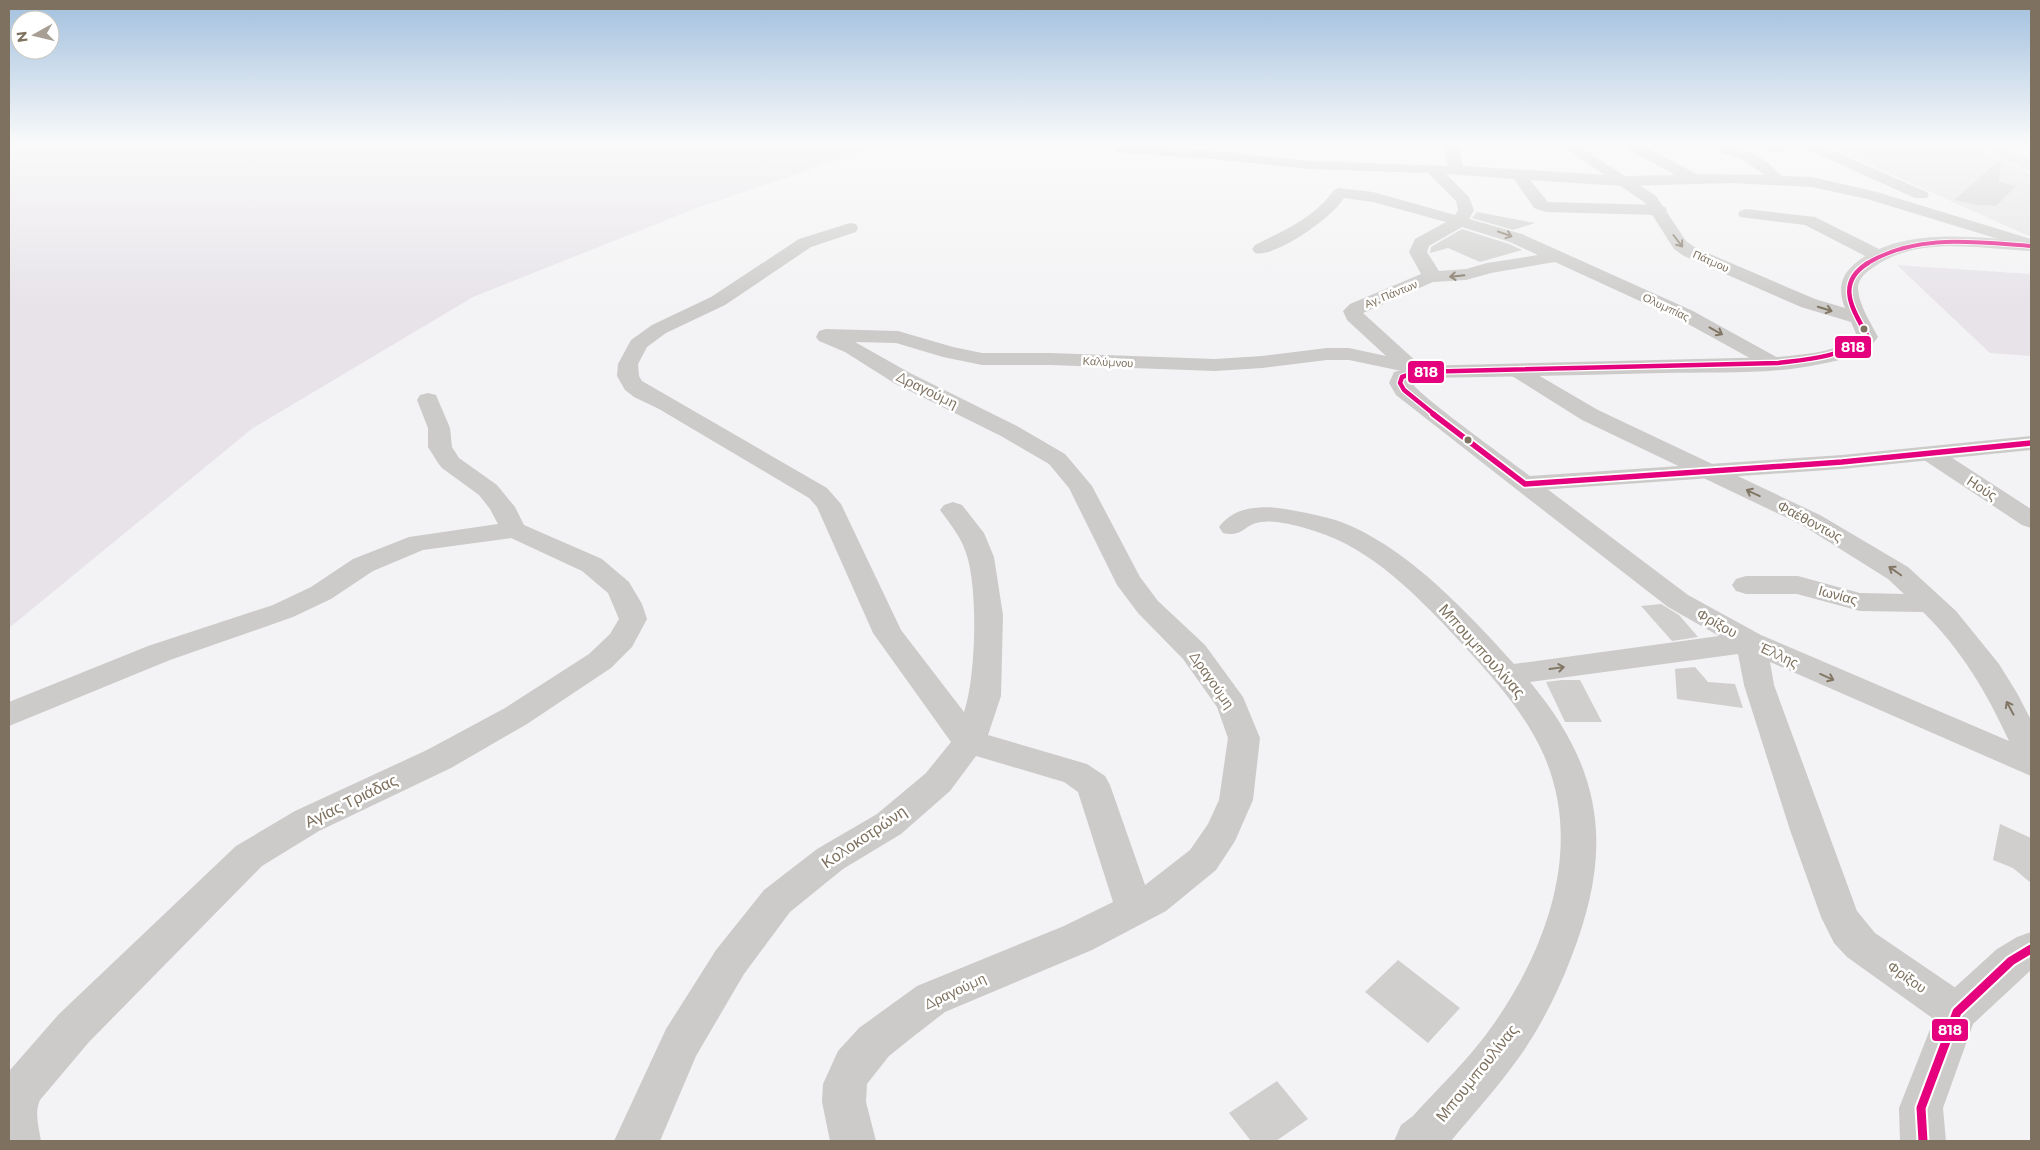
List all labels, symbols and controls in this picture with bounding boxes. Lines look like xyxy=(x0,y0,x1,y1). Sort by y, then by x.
north arrow xyxy=(10,10,60,60)
text: N xyxy=(12,30,32,44)
one-way arrow xyxy=(1496,230,1512,239)
one-way arrow xyxy=(1673,234,1684,247)
street label: Πάτμου xyxy=(1691,247,1731,275)
one-way arrow xyxy=(1450,271,1466,281)
street label: Αγ. Πάντων xyxy=(1362,277,1420,311)
street label: Ολυμπίας xyxy=(1640,290,1692,324)
one-way arrow xyxy=(1816,304,1832,314)
unlabelled marker xyxy=(1859,324,1869,334)
one-way arrow xyxy=(1708,327,1722,337)
line badge: 818 xyxy=(1834,335,1872,359)
text: 818 xyxy=(1841,338,1865,356)
street label: Καλύμνου xyxy=(1082,354,1134,370)
line badge: 818 xyxy=(1407,360,1445,384)
text: 818 xyxy=(1414,363,1438,381)
street label: Δραγούμη xyxy=(893,367,961,413)
unlabelled marker xyxy=(1463,435,1473,445)
street label: Ηούς xyxy=(1964,472,2001,504)
one-way arrow xyxy=(1746,487,1761,497)
street label: Φαέθοντως xyxy=(1774,496,1846,546)
one-way arrow xyxy=(1888,566,1902,576)
street label: Ιωνίας xyxy=(1816,581,1860,609)
street label: Μπουμπουλίνας xyxy=(1435,600,1529,702)
street label: Φρίξου xyxy=(1694,605,1740,641)
street label: Έλλης xyxy=(1756,638,1801,672)
street label: Δραγούμη xyxy=(1186,648,1238,712)
one-way arrow xyxy=(1548,663,1564,673)
one-way arrow xyxy=(1819,672,1834,682)
one-way arrow xyxy=(2005,701,2014,716)
street label: Αγίας Τριάδας xyxy=(302,770,401,832)
street label: Κολοκοτρώνη xyxy=(818,802,910,872)
street label: Φρίξου xyxy=(1884,957,1930,997)
street label: Δραγούμη xyxy=(921,969,989,1013)
line badge: 818 xyxy=(1931,1018,1969,1042)
street label: Μπουμπουλίνας xyxy=(1432,1020,1522,1126)
text: 818 xyxy=(1938,1021,1962,1039)

